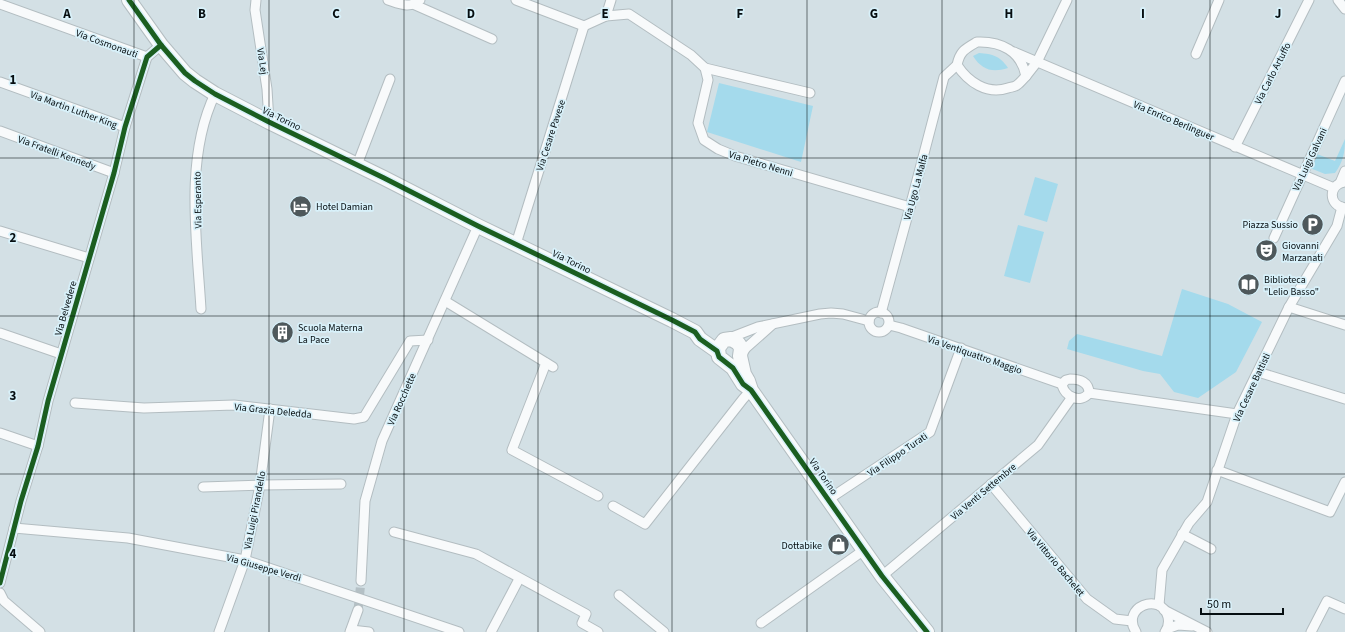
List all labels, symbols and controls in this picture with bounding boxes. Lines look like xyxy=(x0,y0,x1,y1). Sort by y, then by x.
text: A xyxy=(62,5,71,23)
text: B xyxy=(198,5,206,23)
text: C xyxy=(332,5,340,23)
text: D xyxy=(467,5,475,23)
text: E xyxy=(601,5,609,23)
text: F xyxy=(737,5,744,23)
text: G xyxy=(870,5,878,23)
text: H xyxy=(1005,5,1013,23)
text: I xyxy=(1141,5,1145,23)
text: J xyxy=(1275,5,1281,23)
street label: Via Cosmonauti xyxy=(74,26,140,62)
street label: Via Carlo Artuffo xyxy=(1251,40,1294,107)
street label: Via Lej xyxy=(253,47,271,76)
text: 1 xyxy=(10,71,17,89)
street label: Via Martin Luther King xyxy=(28,88,119,132)
street label: Via Cesare Pavese xyxy=(533,98,569,173)
street label: Via Enrico Berlinguer xyxy=(1131,98,1217,145)
street label: Via Torino xyxy=(260,103,303,134)
street label: Via Luigi Galvani xyxy=(1289,126,1331,193)
street label: Via Fratelli Kennedy xyxy=(16,132,98,174)
street label: Via Pietro Nenni xyxy=(727,148,795,180)
street label: Via Ugo La Malfa xyxy=(900,153,932,222)
street label: Via Esperanto xyxy=(191,171,205,229)
hotel icon: Hotel Damian xyxy=(288,193,314,219)
place label: Hotel Damian xyxy=(316,200,373,214)
parking icon: Piazza Sussio xyxy=(1300,211,1326,237)
place label: Piazza Sussio xyxy=(1242,218,1298,232)
text: 2 xyxy=(10,229,17,247)
theatre icon: Giovanni Marzanati xyxy=(1253,238,1279,264)
place label: Giovanni Marzanati xyxy=(1282,239,1323,265)
street label: Via Torino xyxy=(550,246,593,277)
library icon: Biblioteca "Lelio Basso" xyxy=(1235,272,1261,298)
place label: Biblioteca "Lelio Basso" xyxy=(1264,273,1319,299)
street label: Via Belvedere xyxy=(51,279,80,337)
building icon: Scuola Materna La Pace xyxy=(269,320,295,346)
place label: Scuola Materna La Pace xyxy=(298,321,363,347)
street label: Via Ventiquattro Maggio xyxy=(925,332,1024,378)
street label: Via Cesare Battisti xyxy=(1230,351,1274,424)
street label: Via Rocchette xyxy=(384,371,420,428)
text: 3 xyxy=(10,387,17,405)
street label: Via Grazia Deledda xyxy=(234,400,312,422)
street label: Via Filippo Turati xyxy=(865,429,930,480)
street label: Via Torino xyxy=(806,456,841,498)
street label: Via Venti Settembre xyxy=(948,460,1019,523)
street label: Via Luigi Pirandello xyxy=(241,470,269,551)
street label: Via Vittorio Bachelet xyxy=(1023,526,1088,600)
shop icon: Dottabike xyxy=(825,532,851,558)
place label: Dottabike xyxy=(781,539,822,553)
text: 4 xyxy=(10,545,17,563)
street label: Via Giuseppe Verdi xyxy=(225,551,303,585)
scale bar xyxy=(1201,590,1283,616)
text: 50 m xyxy=(1207,596,1231,613)

